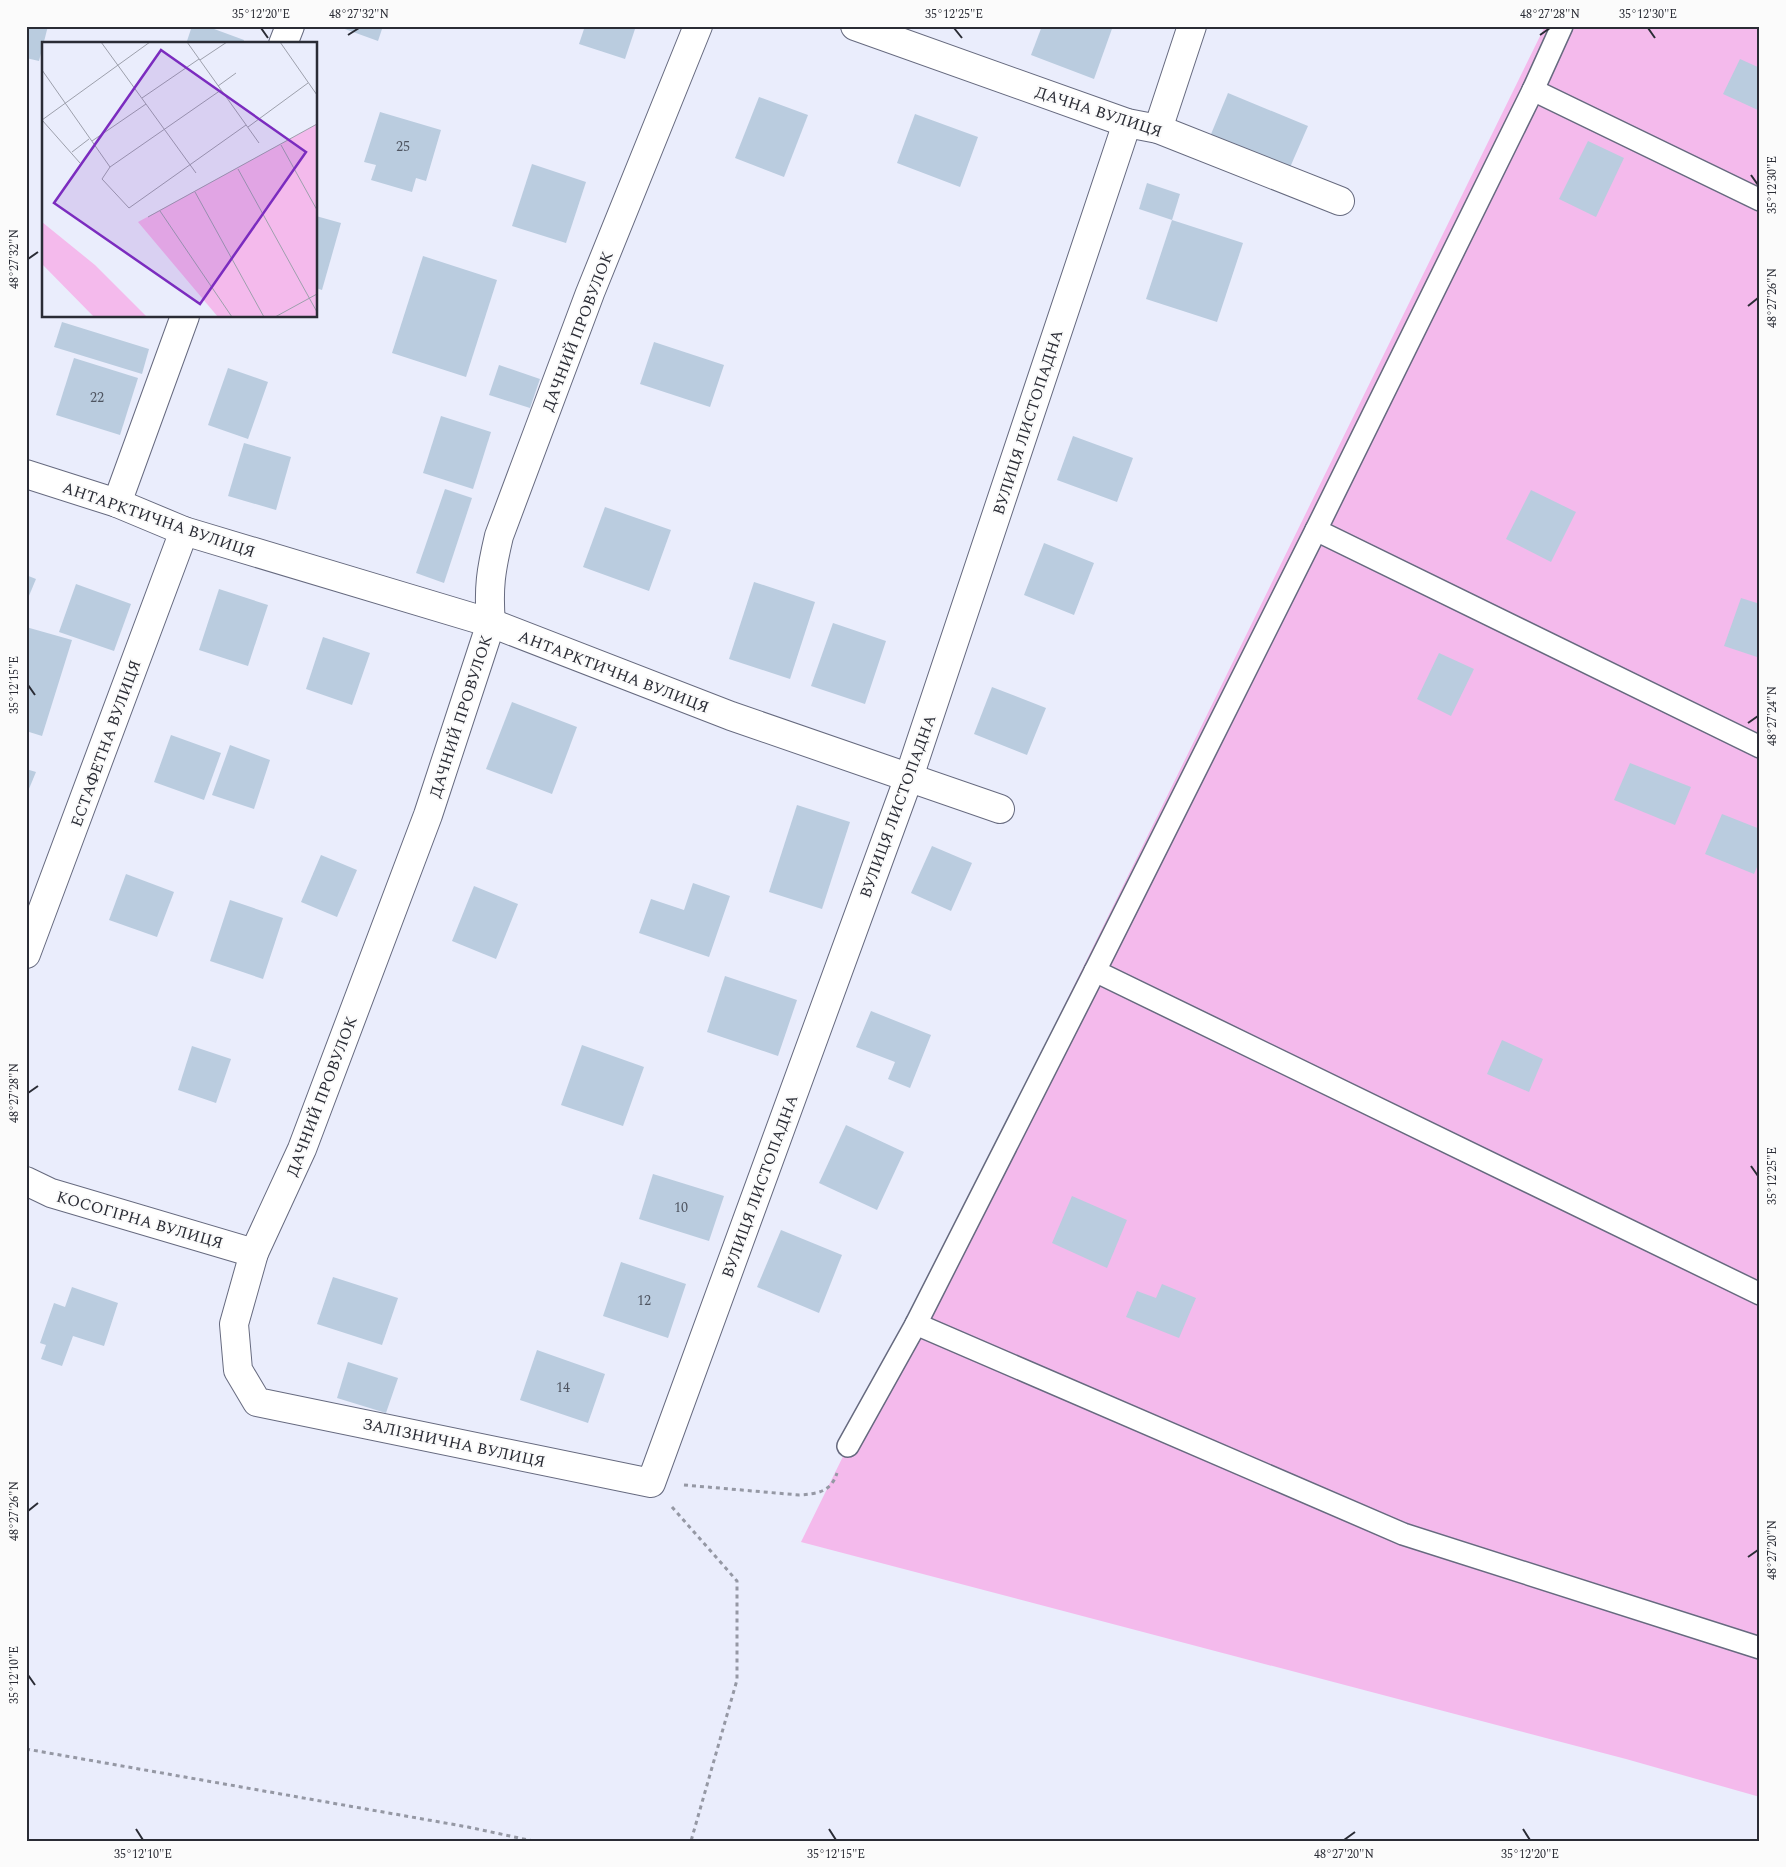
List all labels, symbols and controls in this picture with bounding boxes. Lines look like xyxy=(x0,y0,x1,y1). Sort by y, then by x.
text: 35°12'20"E xyxy=(232,5,290,24)
text: 48°27'32"N xyxy=(329,5,389,24)
text: 35°12'25"E xyxy=(925,5,983,24)
text: 48°27'28"N xyxy=(1520,5,1580,24)
text: 35°12'30"E xyxy=(1619,5,1677,24)
inset map xyxy=(42,42,318,318)
street label: ДАЧНА ВУЛИЦЯ xyxy=(1032,80,1165,144)
house number: 25 xyxy=(396,136,410,157)
text: 35°12'30"E xyxy=(1763,156,1782,214)
text: 48°27'32"N xyxy=(5,229,24,289)
street label: ДАЧНИЙ ПРОВУЛОК xyxy=(536,247,620,415)
text: 48°27'26"N xyxy=(1763,268,1782,328)
street label: ВУЛИЦЯ ЛИСТОПАДНА xyxy=(987,326,1069,518)
house number: 22 xyxy=(90,387,104,408)
street label: АНТАРКТИЧНА ВУЛИЦЯ xyxy=(59,476,258,564)
street label: АНТАРКТИЧНА ВУЛИЦЯ xyxy=(515,624,713,719)
street label: ДАЧНИЙ ПРОВУЛОК xyxy=(423,631,499,801)
text: 35°12'15"E xyxy=(5,656,24,714)
street label: ЕСТАФЕТНА ВУЛИЦЯ xyxy=(64,656,147,830)
text: 48°27'24"N xyxy=(1763,686,1782,746)
street label: ВУЛИЦЯ ЛИСТОПАДНА xyxy=(854,711,942,901)
street label: ДАЧНИЙ ПРОВУЛОК xyxy=(280,1012,364,1180)
text: 48°27'28"N xyxy=(5,1063,24,1123)
street label: ВУЛИЦЯ ЛИСТОПАДНА xyxy=(716,1091,804,1281)
text: 35°12'25"E xyxy=(1763,1147,1782,1205)
street label: КОСОГІРНА ВУЛИЦЯ xyxy=(54,1185,226,1255)
house number: 10 xyxy=(674,1197,688,1218)
house number: 12 xyxy=(637,1290,651,1311)
house number: 14 xyxy=(556,1377,570,1398)
street label: ЗАЛІЗНИЧНА ВУЛИЦЯ xyxy=(360,1412,547,1474)
text: 48°27'26"N xyxy=(5,1481,24,1541)
text: 48°27'20"N xyxy=(1763,1520,1782,1580)
text: 35°12'10"E xyxy=(5,1646,24,1704)
text: 35°12'10"E xyxy=(114,1845,172,1864)
text: 35°12'15"E xyxy=(807,1845,865,1864)
text: 48°27'20"N xyxy=(1314,1845,1374,1864)
text: 35°12'20"E xyxy=(1501,1845,1559,1864)

